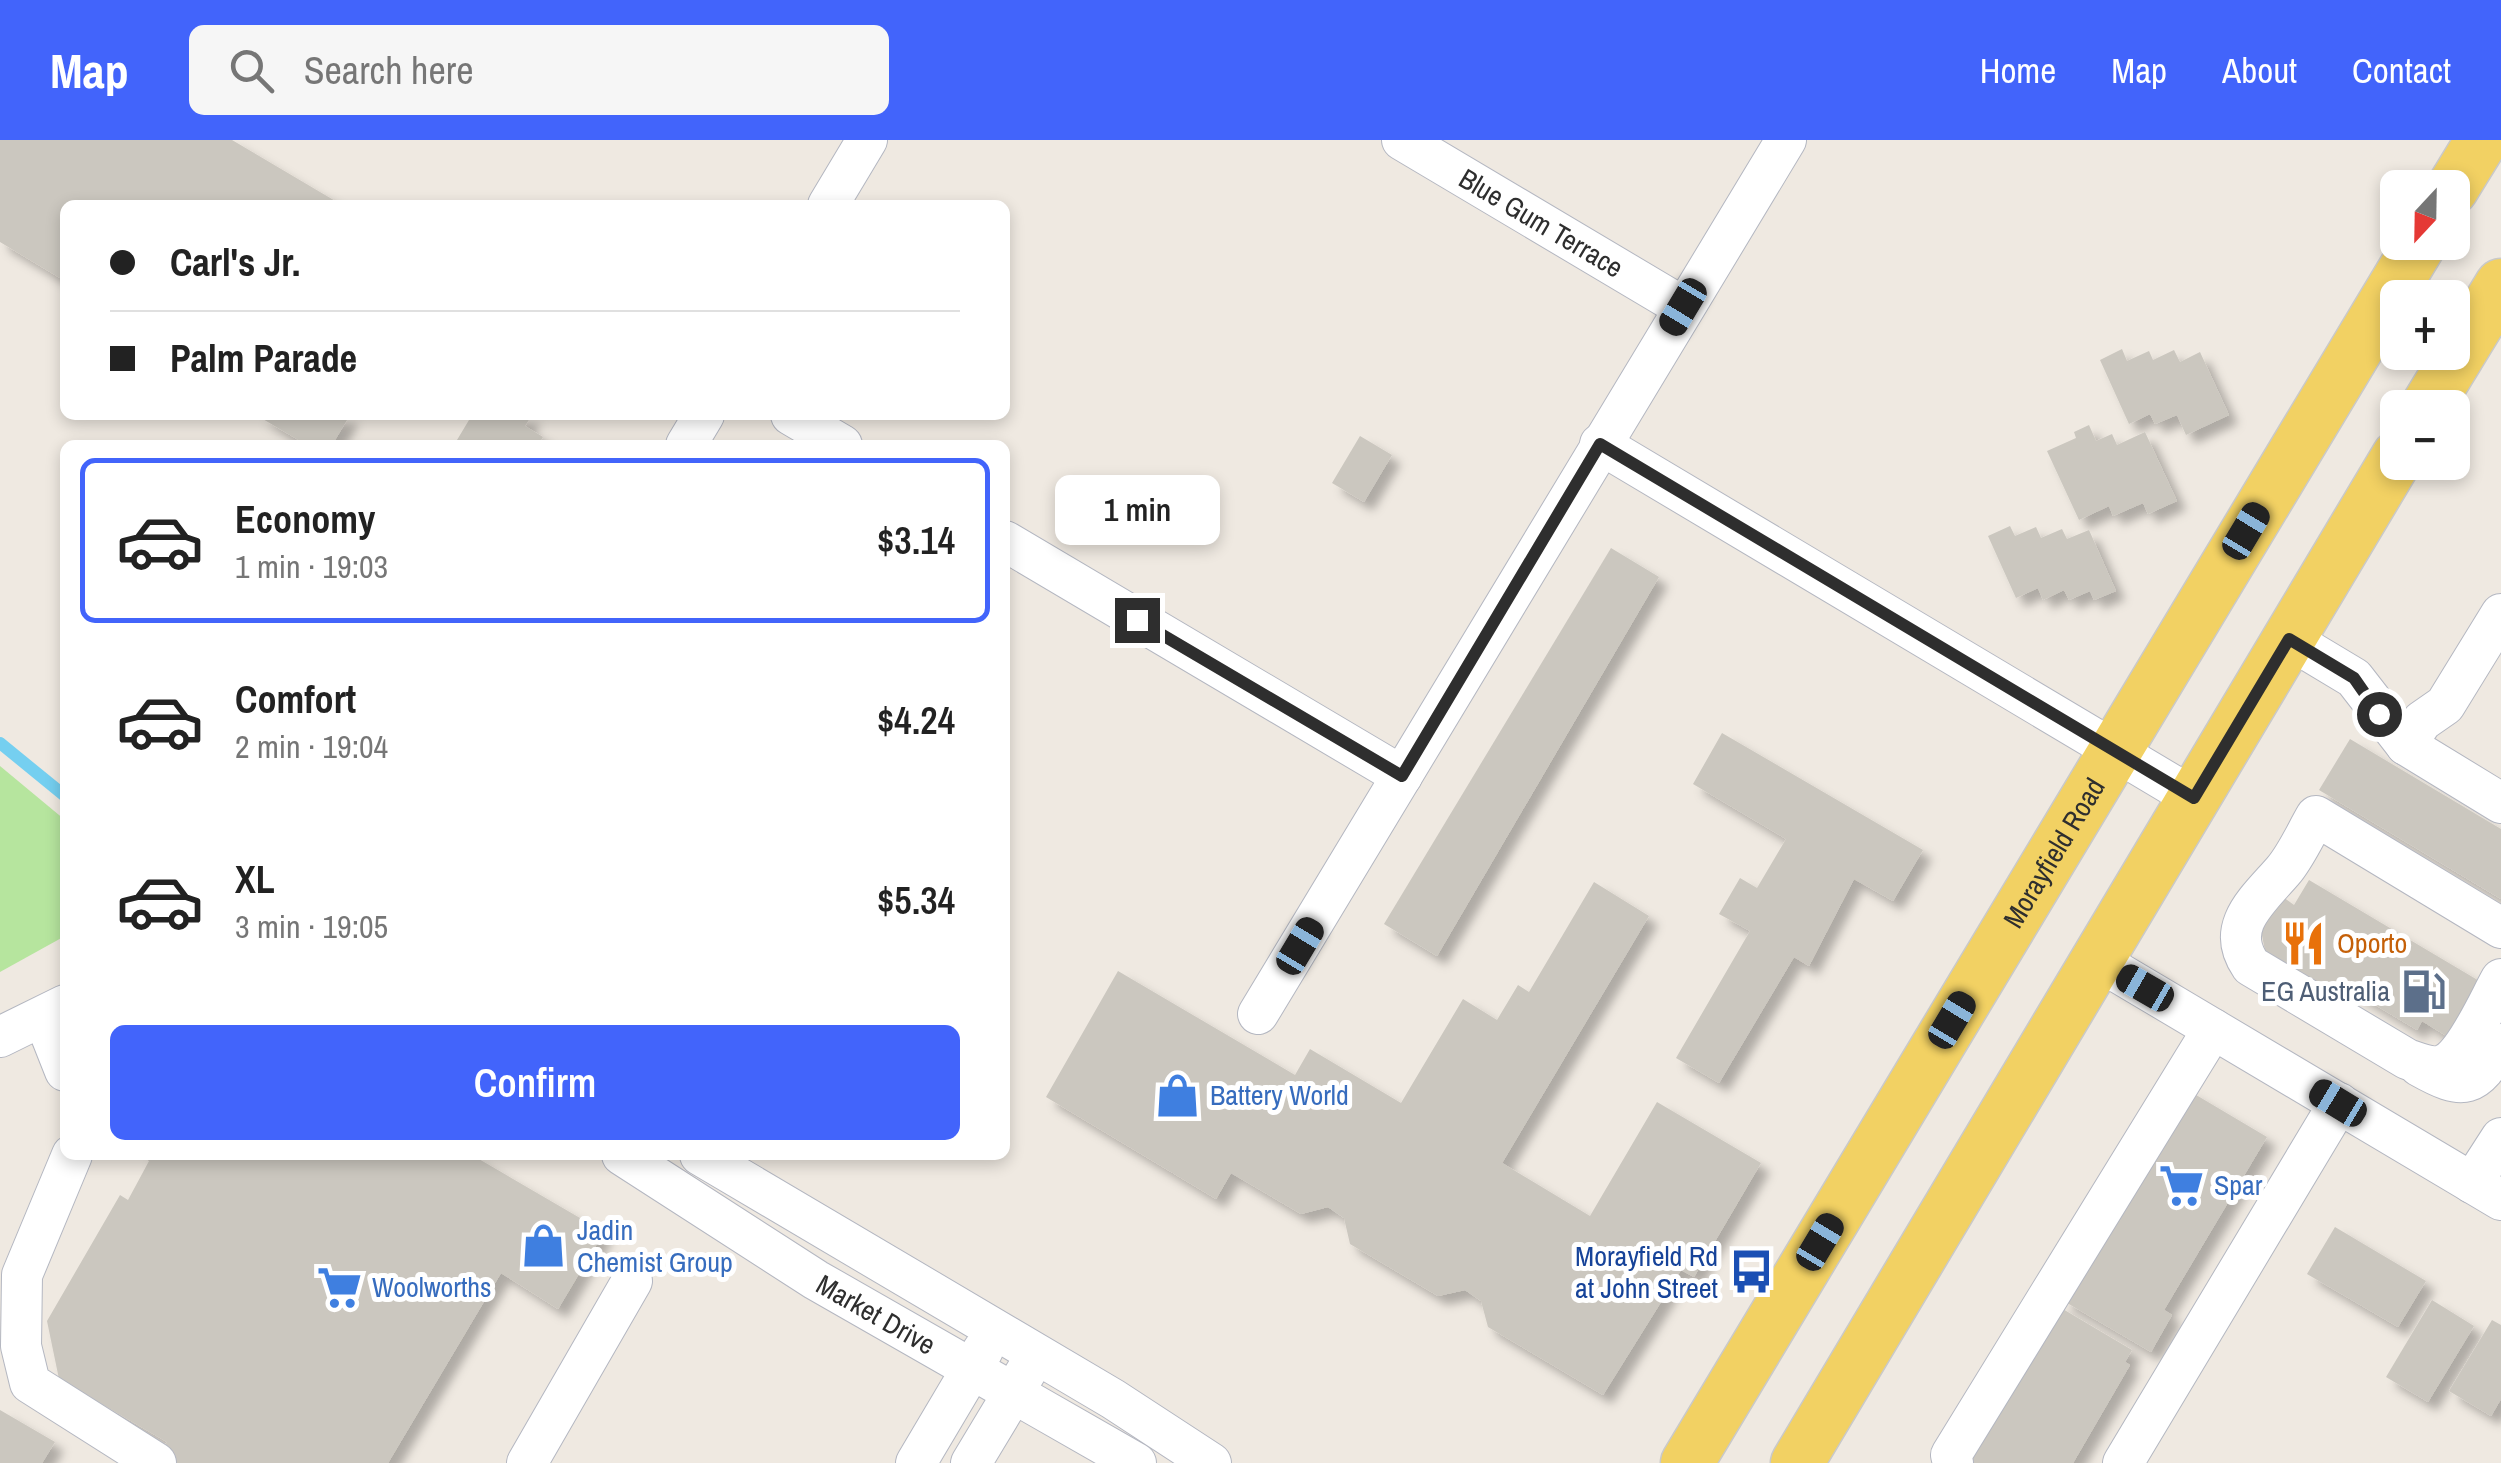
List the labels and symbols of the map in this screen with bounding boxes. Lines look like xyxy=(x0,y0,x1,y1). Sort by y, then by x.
street label: Blue Gum Terrace xyxy=(1452,159,1630,286)
north arrow xyxy=(2380,170,2470,260)
car xyxy=(1655,274,1711,340)
callout: 1 min xyxy=(1054,475,1220,545)
car xyxy=(2218,498,2274,564)
route end xyxy=(1115,598,1160,643)
route start xyxy=(2357,692,2402,737)
street label: Morayfield Road xyxy=(1994,771,2114,935)
car xyxy=(1272,913,1328,979)
restaurant icon: Oporto xyxy=(2280,919,2328,967)
place label: Oporto xyxy=(2337,924,2407,962)
car xyxy=(2112,960,2178,1016)
fuel station icon: EG Australia xyxy=(2399,967,2447,1015)
place label: EG Australia xyxy=(2261,972,2390,1010)
car xyxy=(1924,987,1980,1053)
shop icon: Battery World xyxy=(1153,1071,1201,1119)
car xyxy=(2305,1075,2371,1131)
place label: Battery World xyxy=(1210,1076,1349,1114)
supermarket icon: Spar xyxy=(2157,1161,2205,1209)
place label: Spar xyxy=(2214,1166,2263,1204)
car xyxy=(1792,1209,1848,1275)
place label: Jadin Chemist Group xyxy=(577,1211,733,1281)
shop icon: Jadin Chemist Group xyxy=(520,1222,568,1270)
place label: Morayfield Rd at John Street xyxy=(1575,1237,1718,1307)
bus stop icon: Morayfield Rd at John Street xyxy=(1727,1248,1775,1296)
supermarket icon: Woolworths xyxy=(315,1263,363,1311)
street label: Market Drive xyxy=(810,1265,943,1363)
place label: Woolworths xyxy=(372,1268,492,1306)

